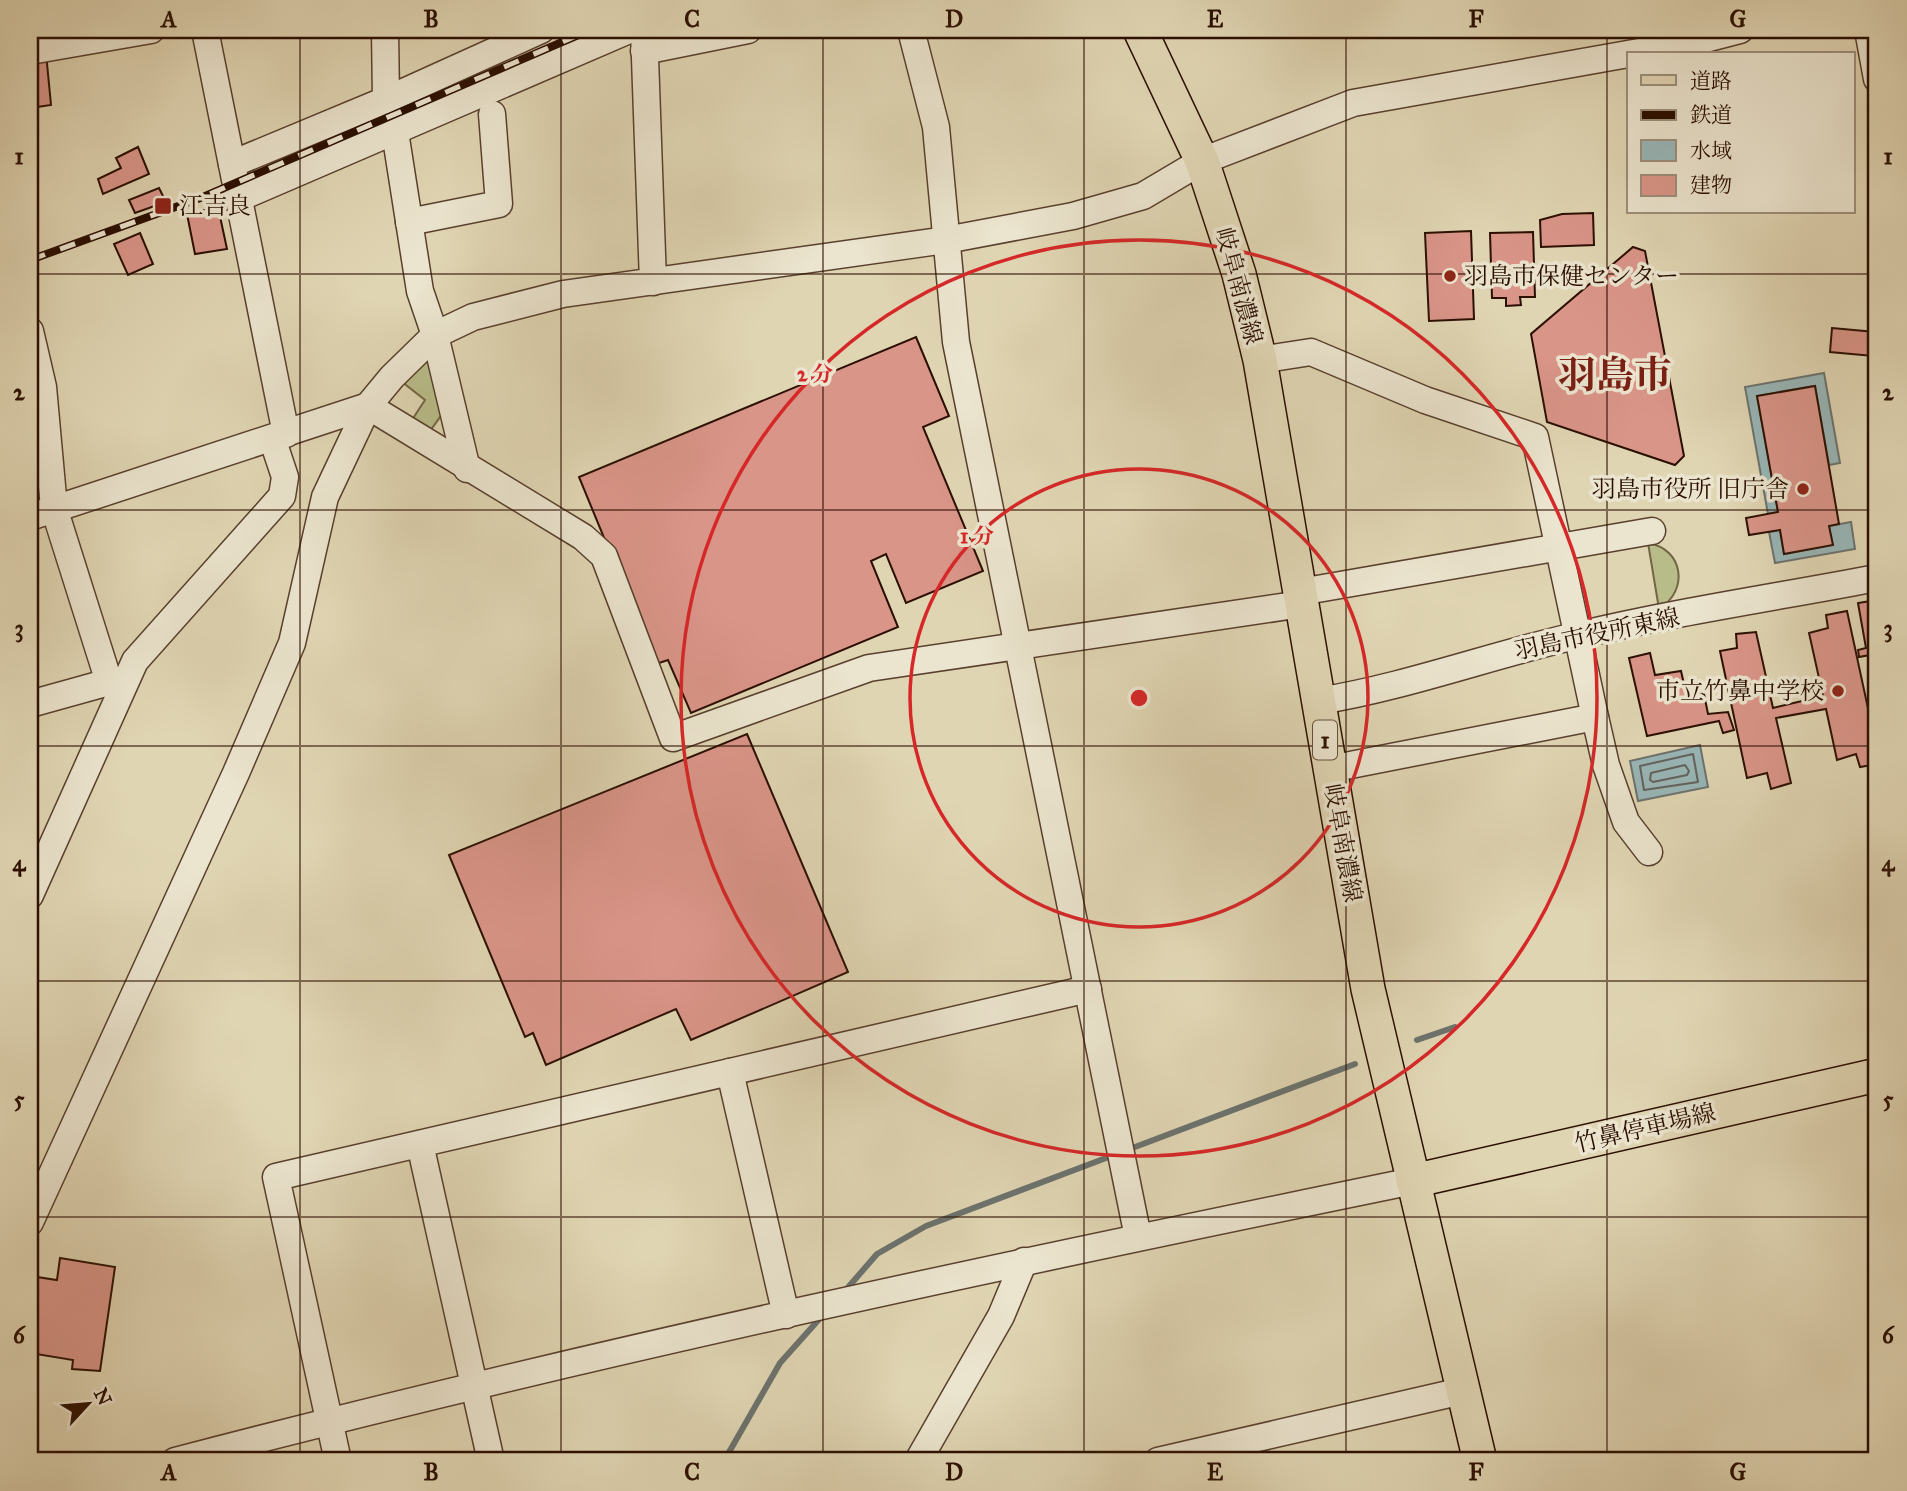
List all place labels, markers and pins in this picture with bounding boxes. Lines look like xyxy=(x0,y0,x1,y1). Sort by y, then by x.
place label: 江吉良 xyxy=(179,191,251,221)
marker: 江吉良 xyxy=(153,196,173,216)
place label: 羽島市保健センター xyxy=(1464,261,1679,291)
marker: 羽島市保健センター xyxy=(1442,268,1458,284)
place label: 羽島市役所 旧庁舎 xyxy=(1592,474,1789,504)
marker: 羽島市役所 旧庁舎 xyxy=(1795,481,1811,497)
place label: 市立竹鼻中学校 xyxy=(1656,676,1824,706)
marker: 市立竹鼻中学校 xyxy=(1830,683,1846,699)
centre of rings xyxy=(1127,686,1151,710)

